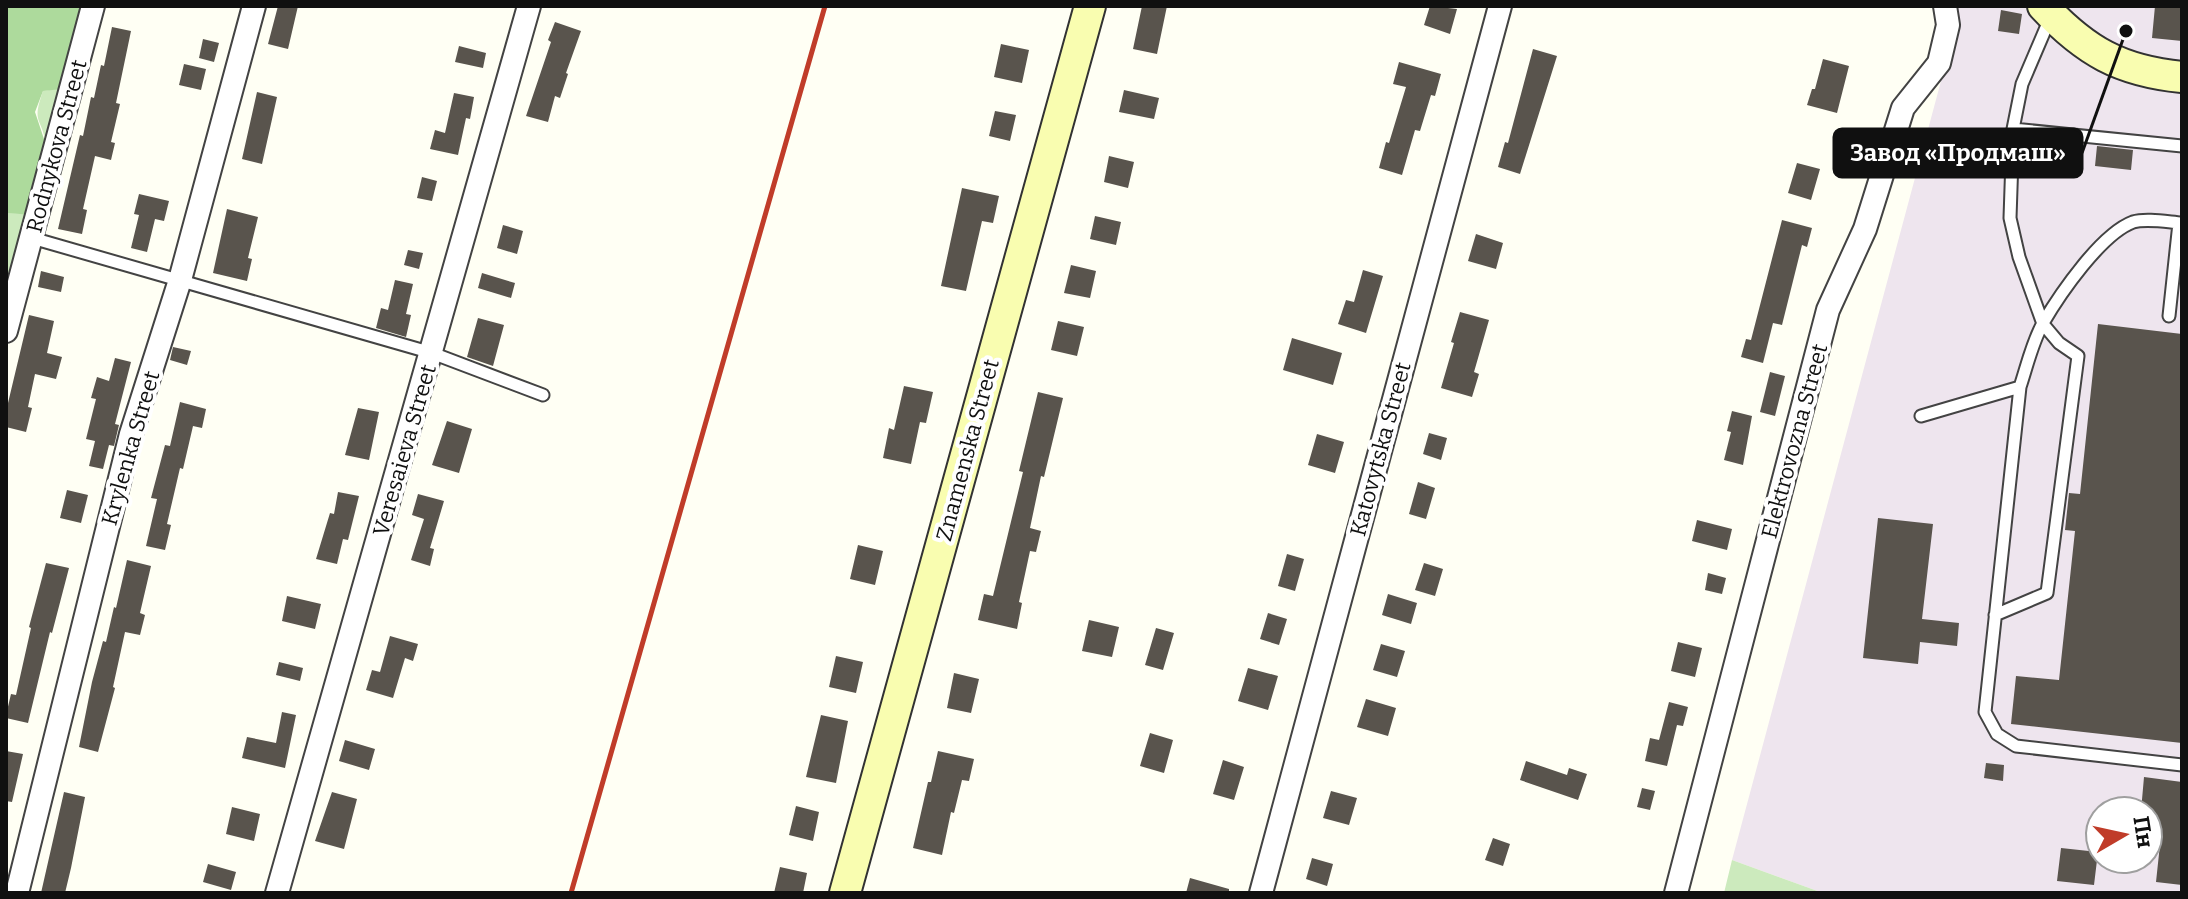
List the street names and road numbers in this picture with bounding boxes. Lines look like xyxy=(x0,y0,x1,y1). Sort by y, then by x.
street label: Rodnykova Street xyxy=(20,57,93,236)
street label: Elektrovozna Street xyxy=(1756,341,1833,541)
street label: Znamenska Street xyxy=(930,356,1005,544)
street label: Katovytska Street xyxy=(1344,359,1417,539)
street label: Veresaieva Street xyxy=(367,361,442,539)
street label: Krylenka Street xyxy=(96,368,165,528)

